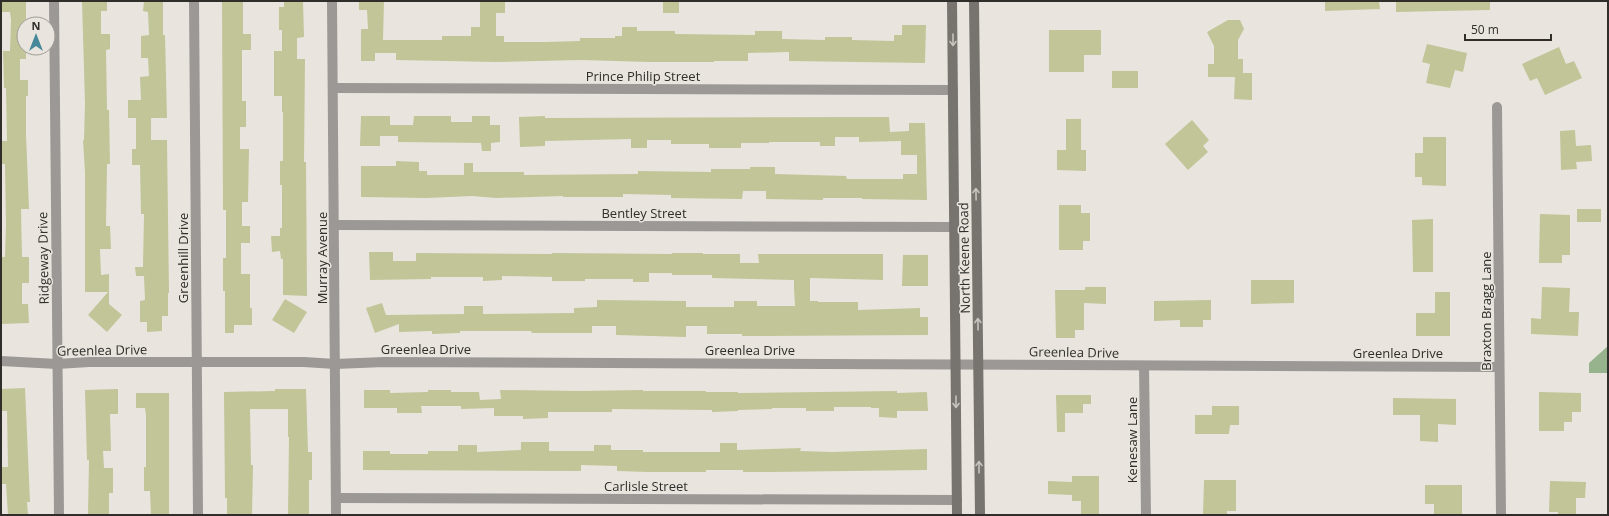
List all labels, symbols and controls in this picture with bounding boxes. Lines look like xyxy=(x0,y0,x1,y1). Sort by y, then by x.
north arrow xyxy=(16,16,56,56)
scale bar xyxy=(1465,16,1551,42)
text: N xyxy=(32,18,40,33)
text: 50 m xyxy=(1471,21,1499,38)
one-way arrow xyxy=(949,33,957,46)
street label: Prince Philip Street xyxy=(586,67,701,85)
one-way arrow xyxy=(972,188,980,201)
street label: North Keene Road xyxy=(954,202,974,314)
street label: Bentley Street xyxy=(601,204,687,222)
street label: Ridgeway Drive xyxy=(33,212,53,304)
street label: Murray Avenue xyxy=(313,212,331,304)
street label: Greenhill Drive xyxy=(174,213,192,303)
street label: Braxton Bragg Lane xyxy=(1477,251,1495,371)
one-way arrow xyxy=(974,318,982,331)
street label: Greenlea Drive xyxy=(57,340,147,360)
street label: Greenlea Drive xyxy=(381,340,471,358)
street label: Greenlea Drive xyxy=(705,341,795,359)
street label: Greenlea Drive xyxy=(1029,342,1119,362)
street label: Greenlea Drive xyxy=(1353,344,1443,362)
one-way arrow xyxy=(952,395,960,408)
street label: Kenesaw Lane xyxy=(1123,397,1141,483)
one-way arrow xyxy=(975,461,983,474)
street label: Carlisle Street xyxy=(604,477,688,495)

